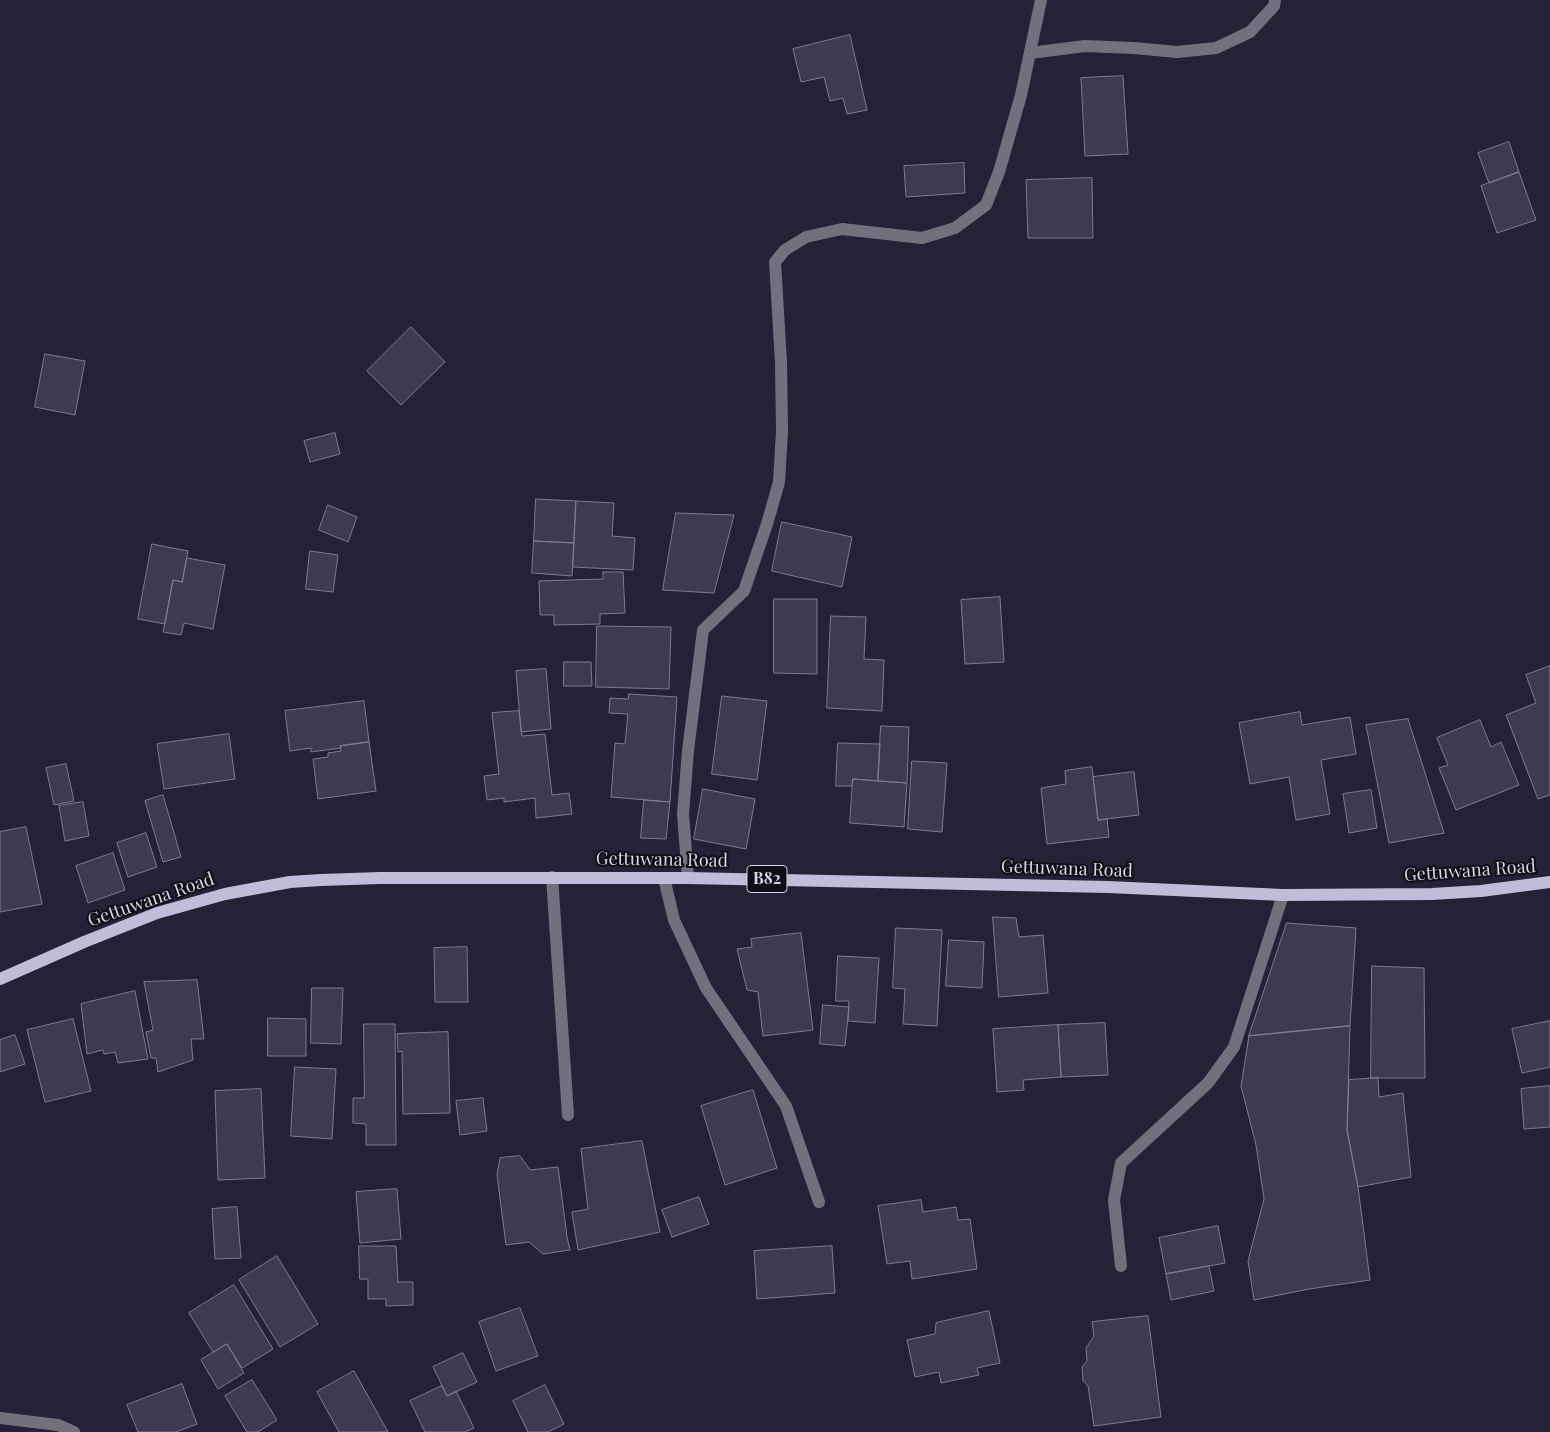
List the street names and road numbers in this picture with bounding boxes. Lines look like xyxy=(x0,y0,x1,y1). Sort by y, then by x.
street label: Gettuwana Road xyxy=(596,848,728,872)
street label: Gettuwana Road xyxy=(1001,856,1133,882)
street label: Gettuwana Road xyxy=(1403,856,1537,886)
road number: B82 xyxy=(747,866,787,892)
street label: Gettuwana Road xyxy=(85,868,217,932)

